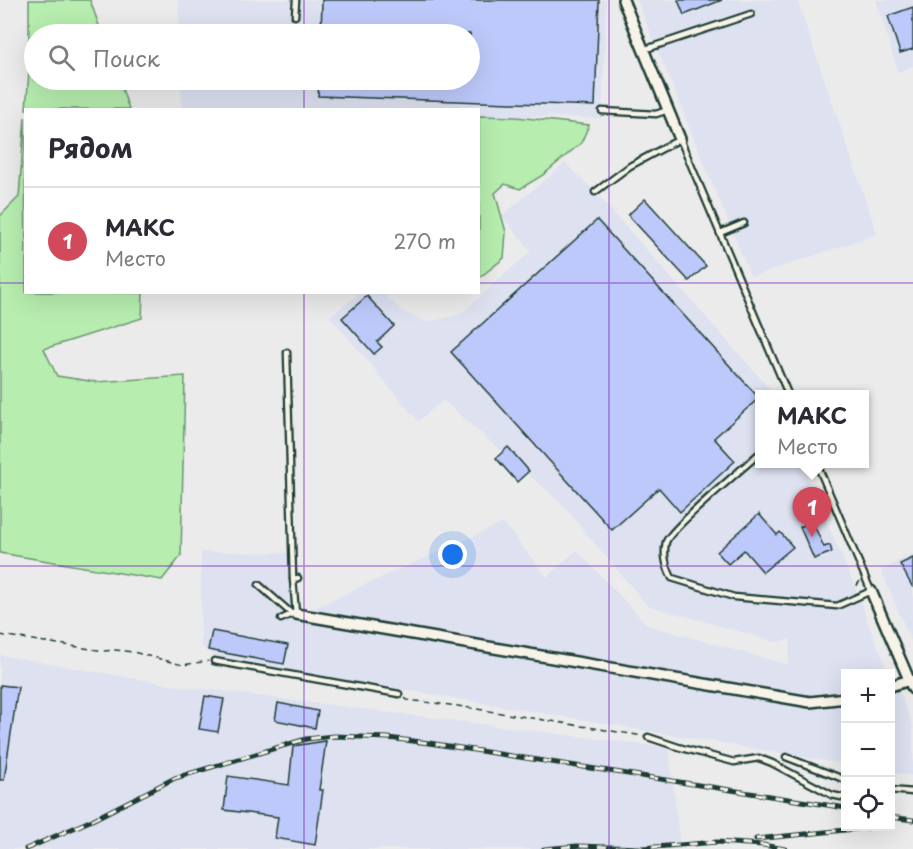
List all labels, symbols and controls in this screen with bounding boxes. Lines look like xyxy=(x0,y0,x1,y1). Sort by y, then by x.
search box xyxy=(24,24,480,90)
icon: search xyxy=(45,41,78,74)
text: Поиск xyxy=(93,41,160,74)
text: Рядом xyxy=(48,128,133,167)
text: МАКС xyxy=(105,210,175,243)
text: 1 xyxy=(63,226,72,256)
text: 270 m xyxy=(393,226,456,256)
text: Место xyxy=(105,243,166,273)
popup xyxy=(755,390,869,468)
text: МАКС xyxy=(777,398,847,431)
text: Место xyxy=(777,431,838,461)
pin: 1 xyxy=(792,488,832,537)
your location xyxy=(438,540,467,569)
map controls xyxy=(841,669,895,831)
button: + xyxy=(841,669,895,723)
button: − xyxy=(841,723,895,777)
button: locate xyxy=(841,777,895,831)

